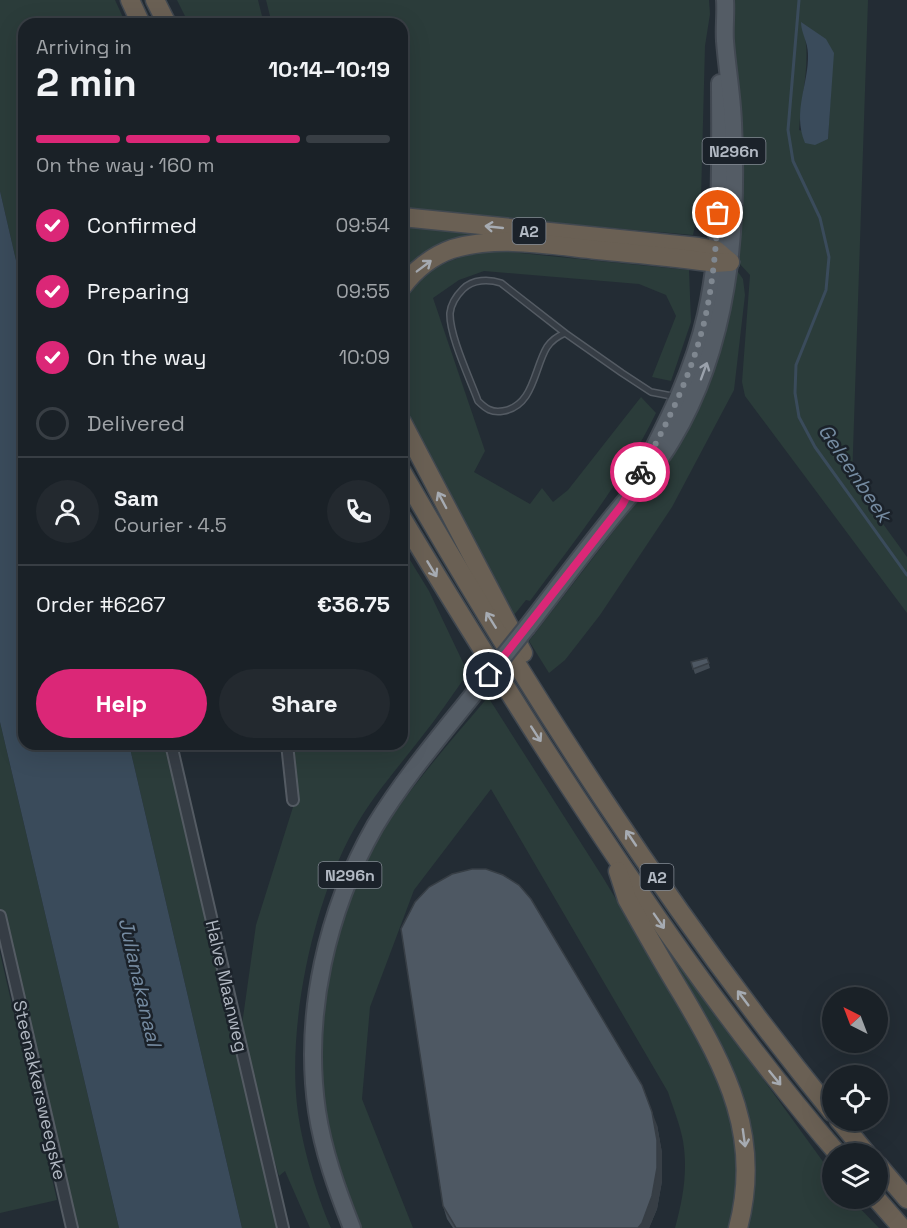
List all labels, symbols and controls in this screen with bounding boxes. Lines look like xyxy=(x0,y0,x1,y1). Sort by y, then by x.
text: Arriving in xyxy=(36,34,132,60)
text: 10:14–10:19 xyxy=(268,55,390,83)
text: 2 min xyxy=(36,58,137,107)
road number: N296n xyxy=(702,138,766,164)
text: On the way · 160 m xyxy=(36,152,214,178)
pin xyxy=(692,187,743,238)
icon: bag xyxy=(701,196,734,229)
icon: check xyxy=(36,209,69,242)
text: Confirmed xyxy=(87,211,197,239)
text: 09:54 xyxy=(335,212,390,238)
road number: A2 xyxy=(512,218,546,244)
one-way arrow xyxy=(485,221,505,232)
one-way arrow xyxy=(415,260,431,272)
icon: check xyxy=(36,275,69,308)
text: Preparing xyxy=(87,277,189,305)
text: 09:55 xyxy=(336,278,390,304)
icon: check xyxy=(36,341,69,374)
text: On the way xyxy=(87,343,206,371)
text: 10:09 xyxy=(339,344,390,370)
one-way arrow xyxy=(699,362,710,380)
text: Delivered xyxy=(87,409,185,437)
water label: Geleenbeek xyxy=(813,419,899,529)
courier xyxy=(610,442,670,502)
icon: bike xyxy=(624,456,657,489)
button: person xyxy=(36,480,99,543)
button: phone xyxy=(327,480,390,543)
text: Sam xyxy=(114,484,159,512)
one-way arrow xyxy=(436,491,447,509)
text: Courier · 4.5 xyxy=(114,512,227,538)
one-way arrow xyxy=(426,560,438,577)
text: Order #6267 xyxy=(36,590,166,618)
text: €36.75 xyxy=(317,590,390,618)
one-way arrow xyxy=(484,612,496,629)
pin xyxy=(463,649,514,700)
icon: home xyxy=(472,658,505,691)
button: Help xyxy=(36,669,207,738)
button: Share xyxy=(219,669,390,738)
one-way arrow xyxy=(530,725,542,742)
one-way arrow xyxy=(624,830,636,847)
road number: N296n xyxy=(318,862,382,888)
road number: A2 xyxy=(640,864,674,890)
one-way arrow xyxy=(653,913,665,929)
water label: Julianakanaal xyxy=(113,915,168,1051)
street label: Halve Maanweg xyxy=(201,918,253,1054)
north arrow xyxy=(822,987,888,1053)
map controls xyxy=(822,987,888,1209)
one-way arrow xyxy=(736,990,749,1006)
street label: Steenakkersweegske xyxy=(8,998,72,1182)
button: locate xyxy=(822,1065,888,1131)
one-way arrow xyxy=(769,1070,782,1086)
one-way arrow xyxy=(739,1128,750,1148)
button: layers xyxy=(822,1143,888,1209)

